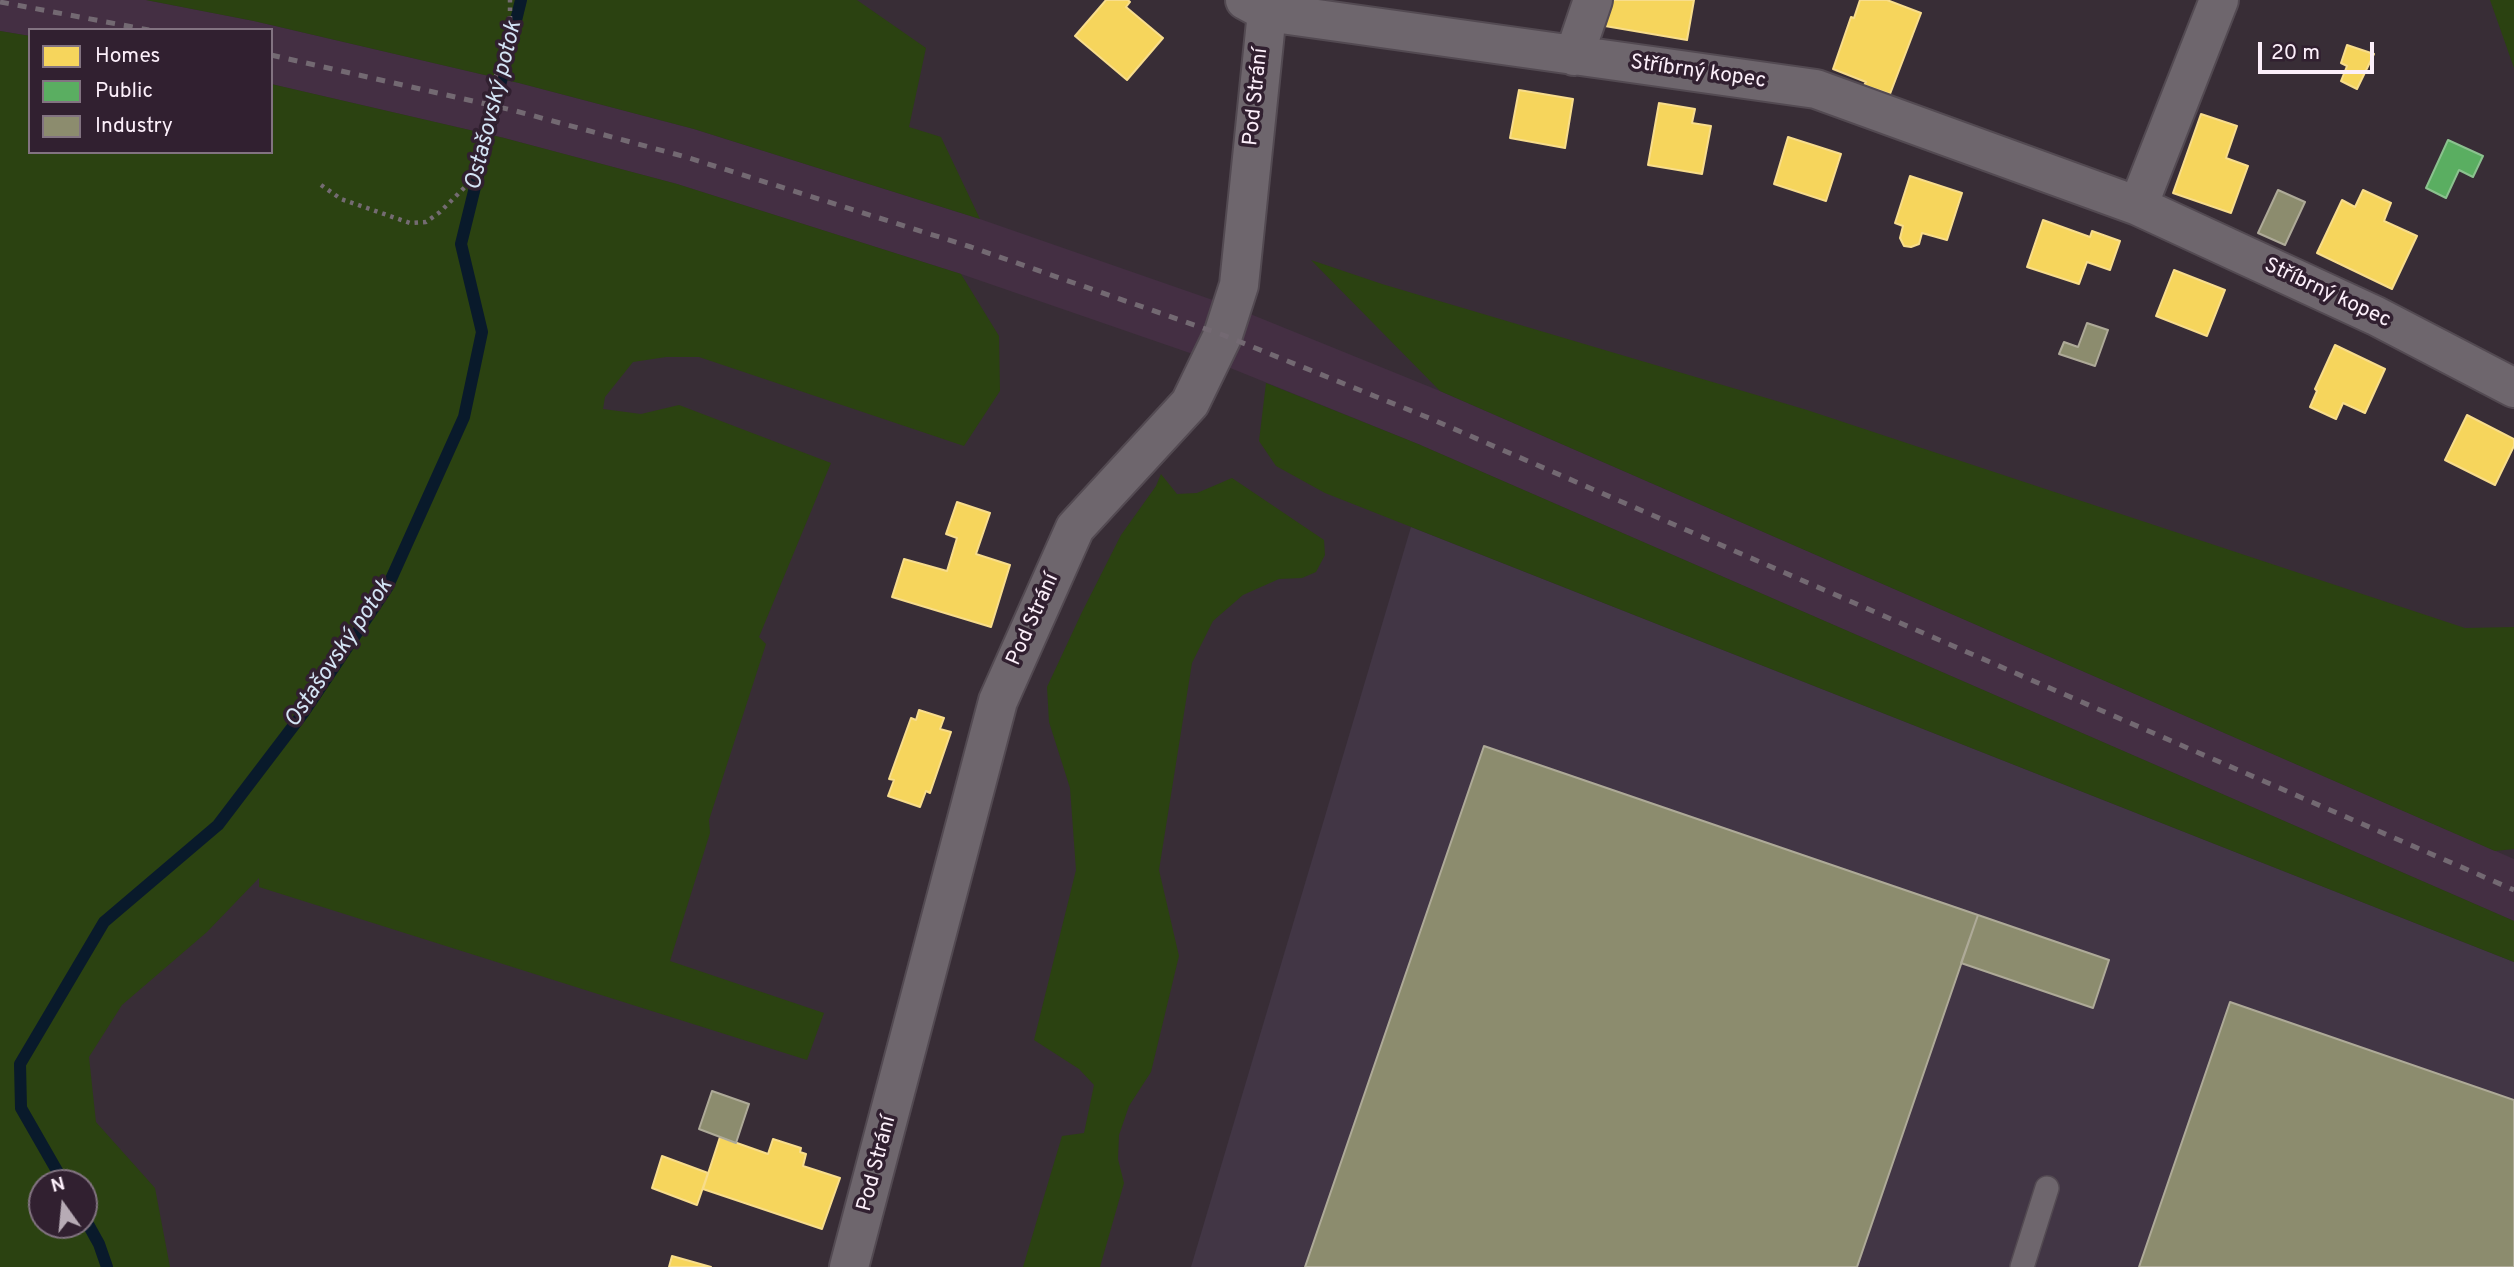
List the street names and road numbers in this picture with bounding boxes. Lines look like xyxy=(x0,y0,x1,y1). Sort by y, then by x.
street label: Pod Strání xyxy=(1239,47,1275,147)
street label: Stříbrný kopec xyxy=(1629,51,1767,95)
street label: Stříbrný kopec xyxy=(2260,254,2394,334)
street label: Pod Strání xyxy=(1003,570,1065,670)
street label: Pod Strání xyxy=(853,1113,903,1215)

